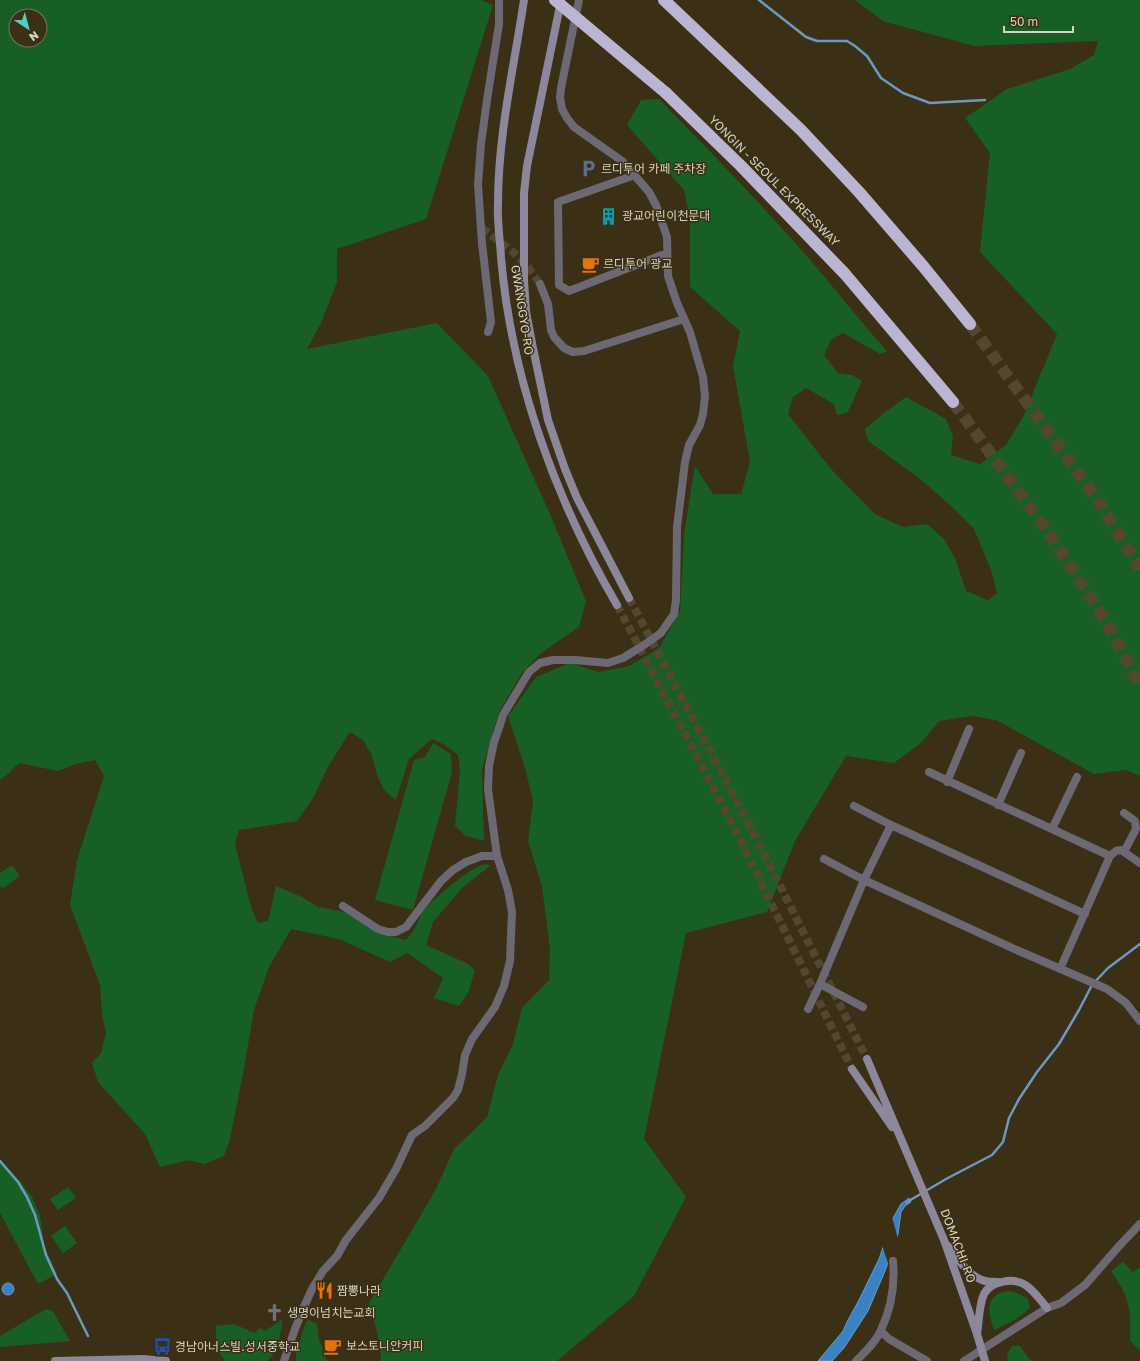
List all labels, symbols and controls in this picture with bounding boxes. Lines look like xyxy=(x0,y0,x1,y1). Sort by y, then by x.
north arrow xyxy=(8,8,48,48)
scale bar xyxy=(1004,8,1073,34)
text: 50 m xyxy=(1010,14,1038,29)
text: N xyxy=(27,29,41,44)
street label: YONGIN - SEOUL EXPRESSWAY xyxy=(706,112,843,249)
parking icon: 르디투어 카페 주차장 xyxy=(578,159,598,179)
place label: 르디투어 카페 주차장 xyxy=(601,161,706,176)
building icon: 광교어린이천문대 xyxy=(599,206,619,226)
place label: 광교어린이천문대 xyxy=(622,208,710,223)
cafe icon: 르디투어 광교 xyxy=(580,254,600,274)
place label: 르디투어 광교 xyxy=(603,256,672,271)
street label: GWANGGYO-RO xyxy=(508,264,537,356)
street label: DOMACHI-RO xyxy=(937,1207,979,1285)
restaurant icon: 짬뽕나라 xyxy=(314,1281,334,1301)
place label: 짬뽕나라 xyxy=(337,1283,381,1298)
church icon: 생명이넘치는교회 xyxy=(264,1303,284,1323)
place label: 생명이넘치는교회 xyxy=(287,1305,375,1320)
cafe icon: 보스토니안커피 xyxy=(323,1336,343,1356)
bus stop icon: 경남아너스빌.성서중학교 xyxy=(152,1337,172,1357)
place label: 보스토니안커피 xyxy=(346,1338,423,1353)
place label: 경남아너스빌.성서중학교 xyxy=(175,1339,300,1354)

